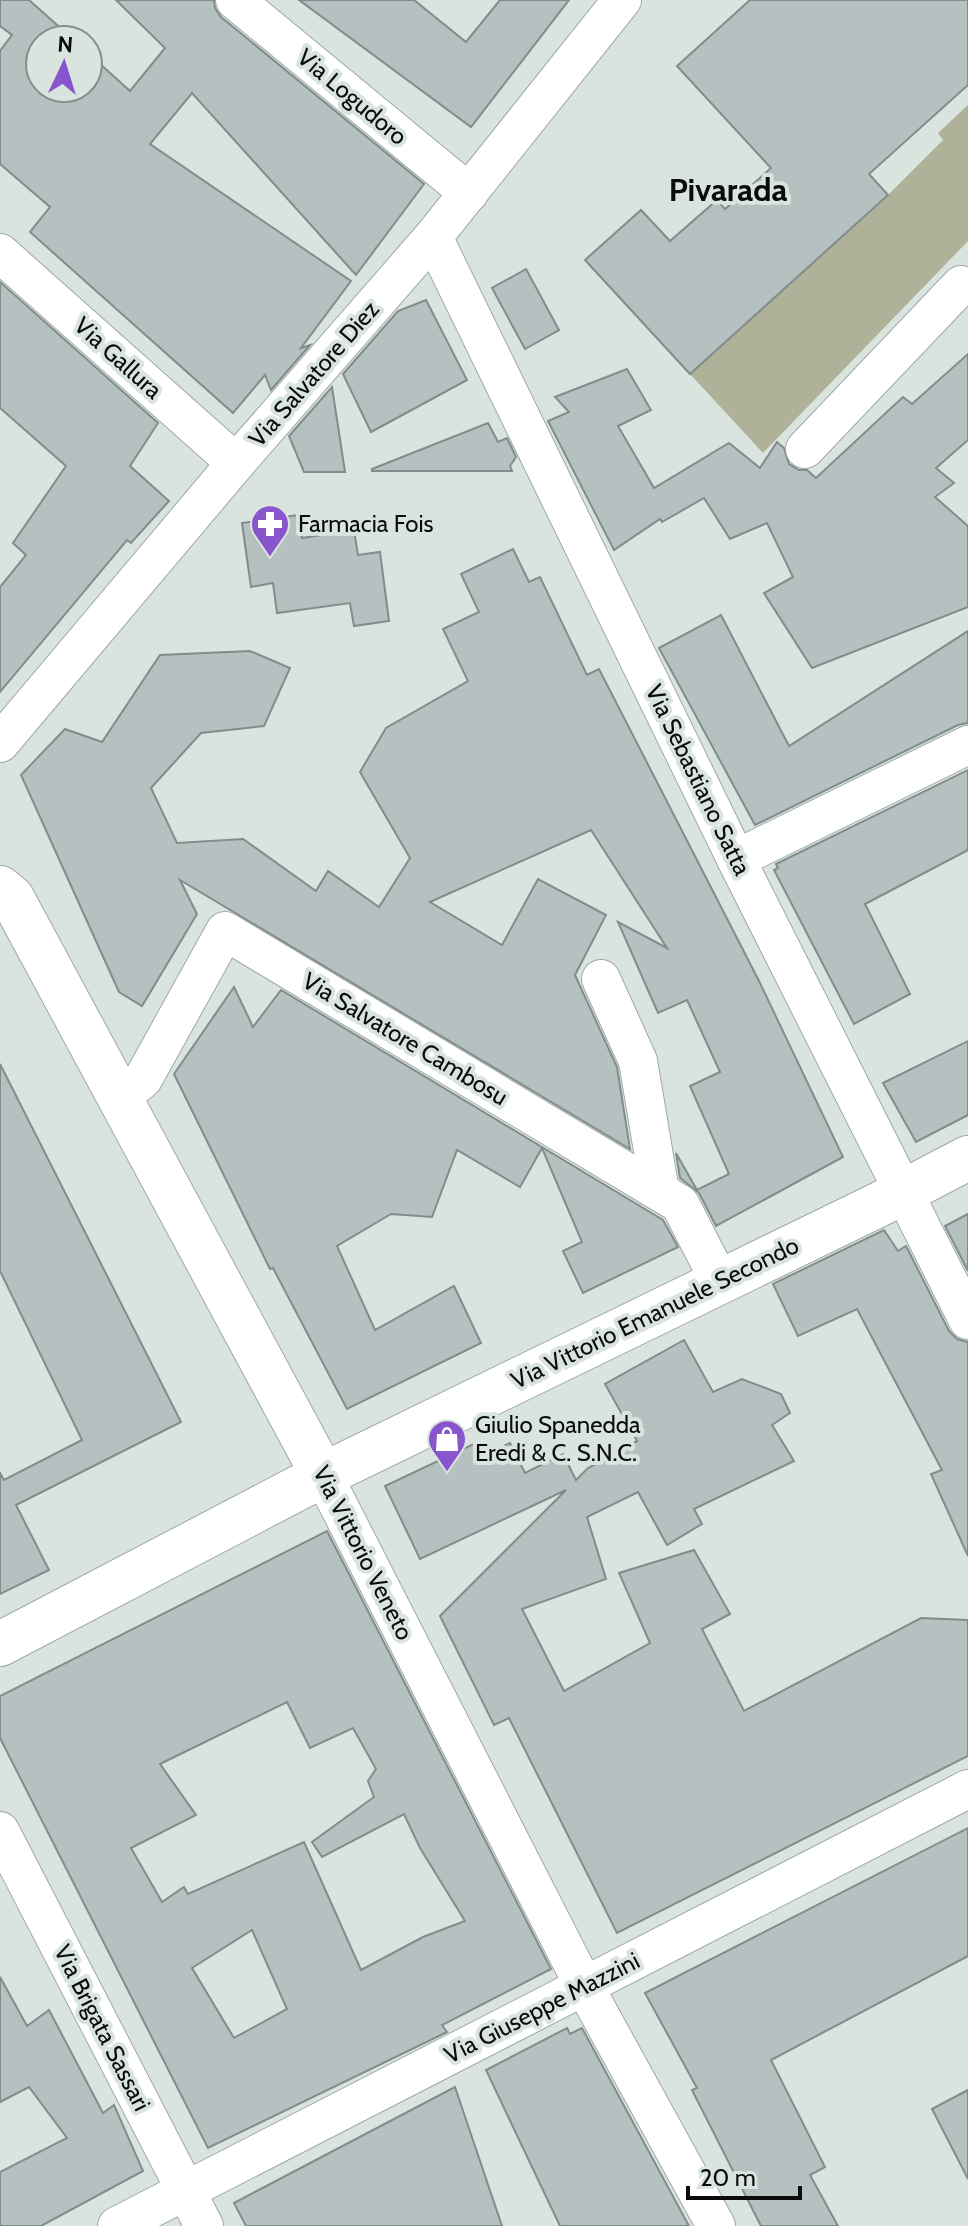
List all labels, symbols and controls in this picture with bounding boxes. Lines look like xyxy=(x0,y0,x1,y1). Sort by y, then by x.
north arrow xyxy=(24,24,104,104)
text: N xyxy=(57,31,74,59)
street label: Via Logudoro xyxy=(292,42,413,151)
district label: Pivarada xyxy=(669,170,787,209)
street label: Via Salvatore Diez xyxy=(242,295,385,453)
street label: Via Gallura xyxy=(68,311,169,405)
pharmacy icon: Farmacia Fois xyxy=(249,503,291,558)
place label: Farmacia Fois xyxy=(298,509,434,538)
street label: Via Sebastiano Satta xyxy=(640,680,757,880)
street label: Via Salvatore Cambosu xyxy=(297,966,513,1111)
street label: Via Vittorio Emanuele Secondo xyxy=(506,1230,803,1395)
place label: Giulio Spanedda Eredi & C. S.N.C. xyxy=(475,1410,641,1467)
shop icon: Giulio Spanedda Eredi & C. S.N.C. xyxy=(426,1418,468,1473)
street label: Via Vittorio Veneto xyxy=(307,1461,420,1645)
street label: Via Brigata Sassari xyxy=(48,1940,157,2116)
street label: Via Giuseppe Mazzini xyxy=(439,1946,644,2069)
scale bar xyxy=(688,2150,800,2200)
text: 20 m xyxy=(700,2163,756,2192)

